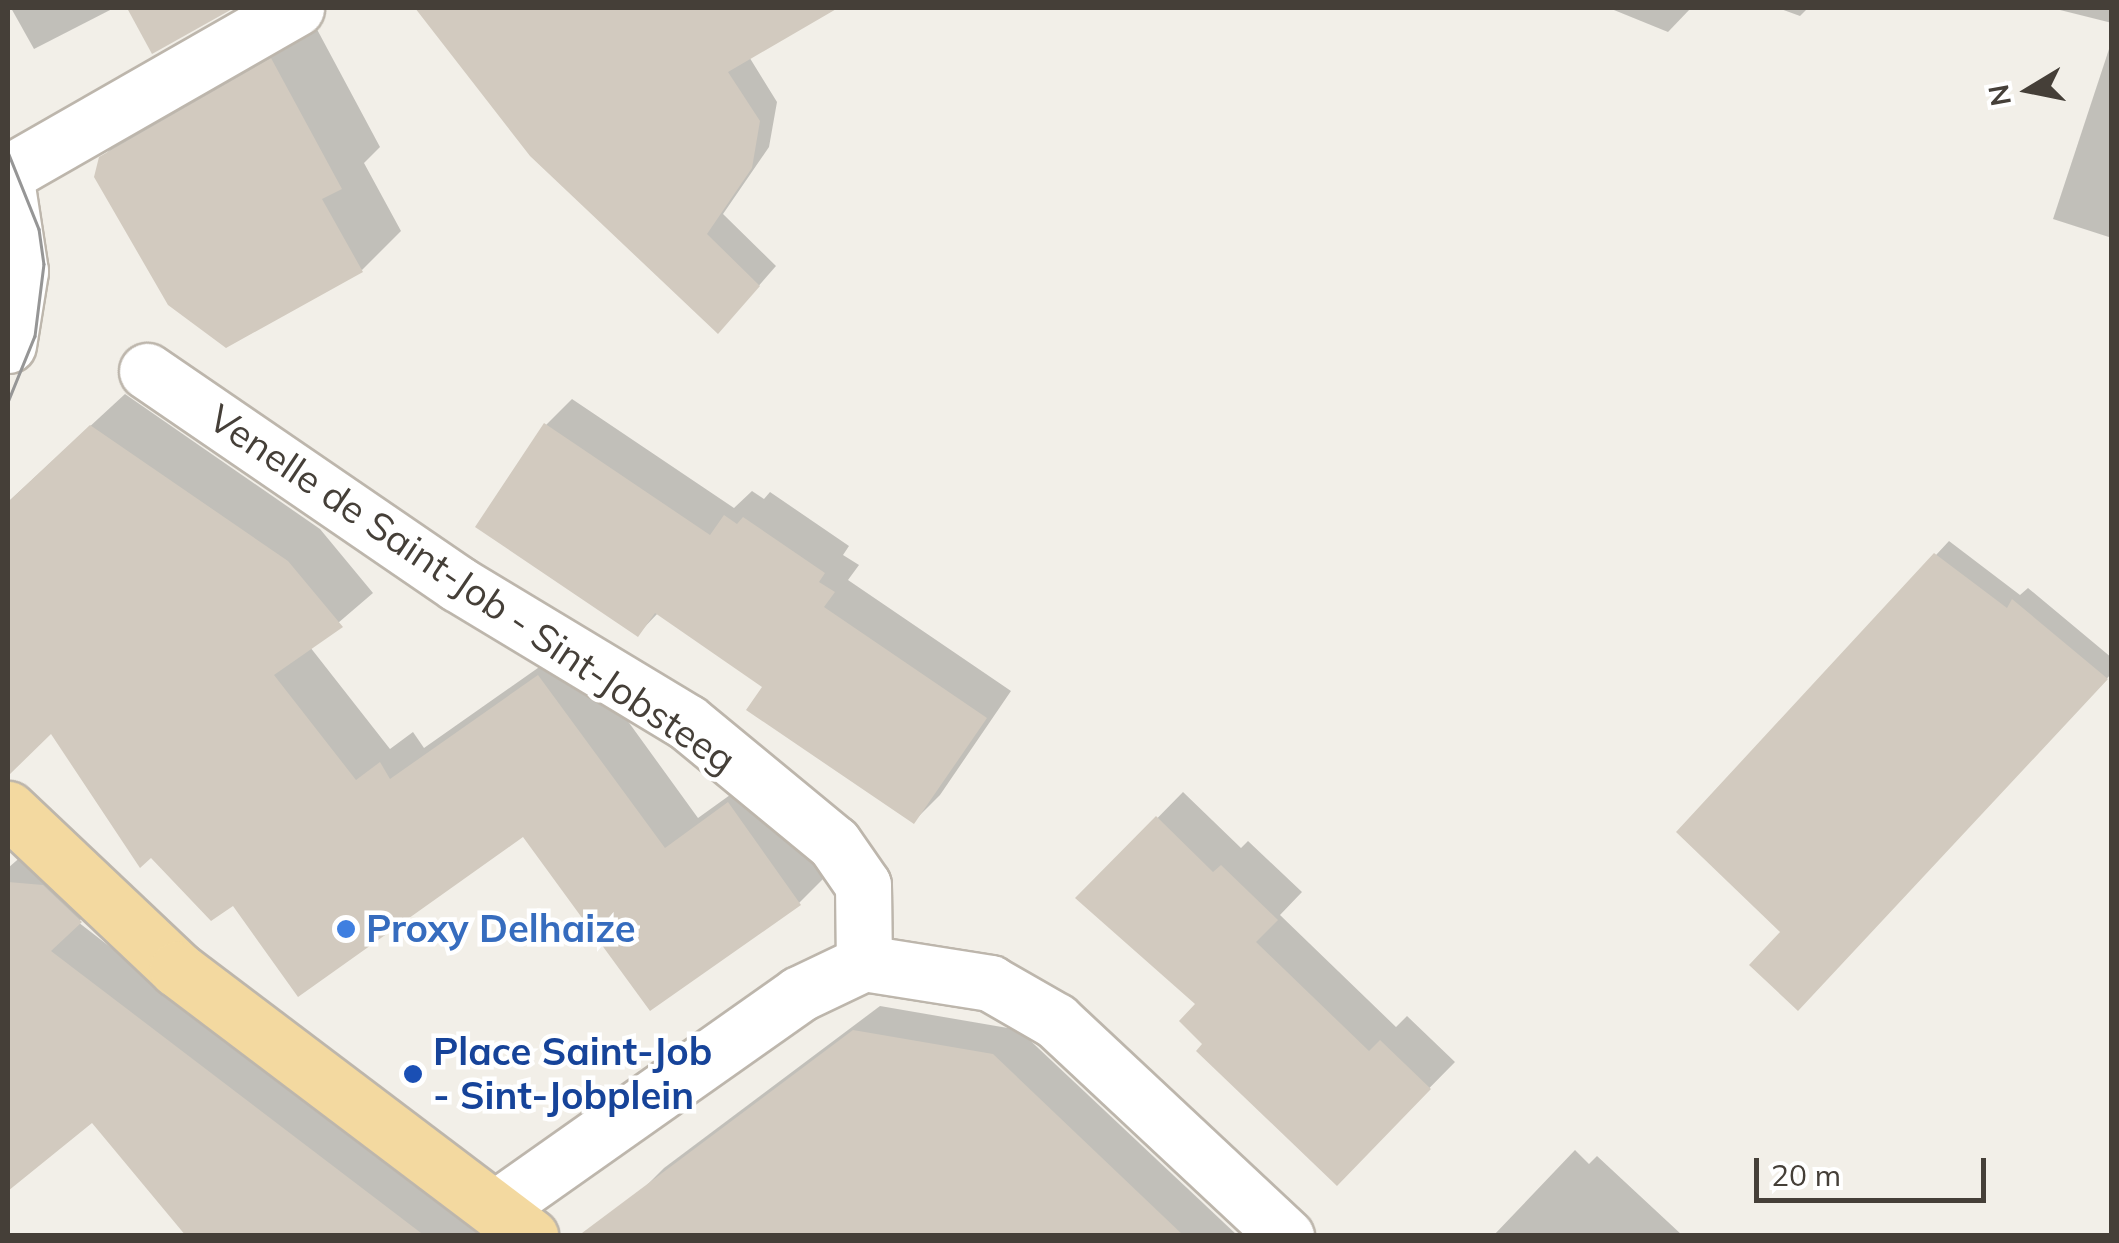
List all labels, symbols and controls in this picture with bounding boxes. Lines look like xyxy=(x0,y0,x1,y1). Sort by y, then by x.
north arrow xyxy=(1979,40,2079,140)
text: N xyxy=(1980,82,2018,109)
street label: Venelle de Saint-Job - Sint-Jobsteeg xyxy=(200,395,744,783)
place label: Proxy Delhaize xyxy=(366,906,636,952)
marker: Proxy Delhaize xyxy=(335,918,357,940)
place label: Place Saint-Job - Sint-Jobplein xyxy=(433,1029,712,1118)
marker: Place Saint-Job - Sint-Jobplein xyxy=(402,1063,424,1085)
scale bar xyxy=(1759,1138,1992,1200)
text: 20 m xyxy=(1771,1156,1841,1194)

